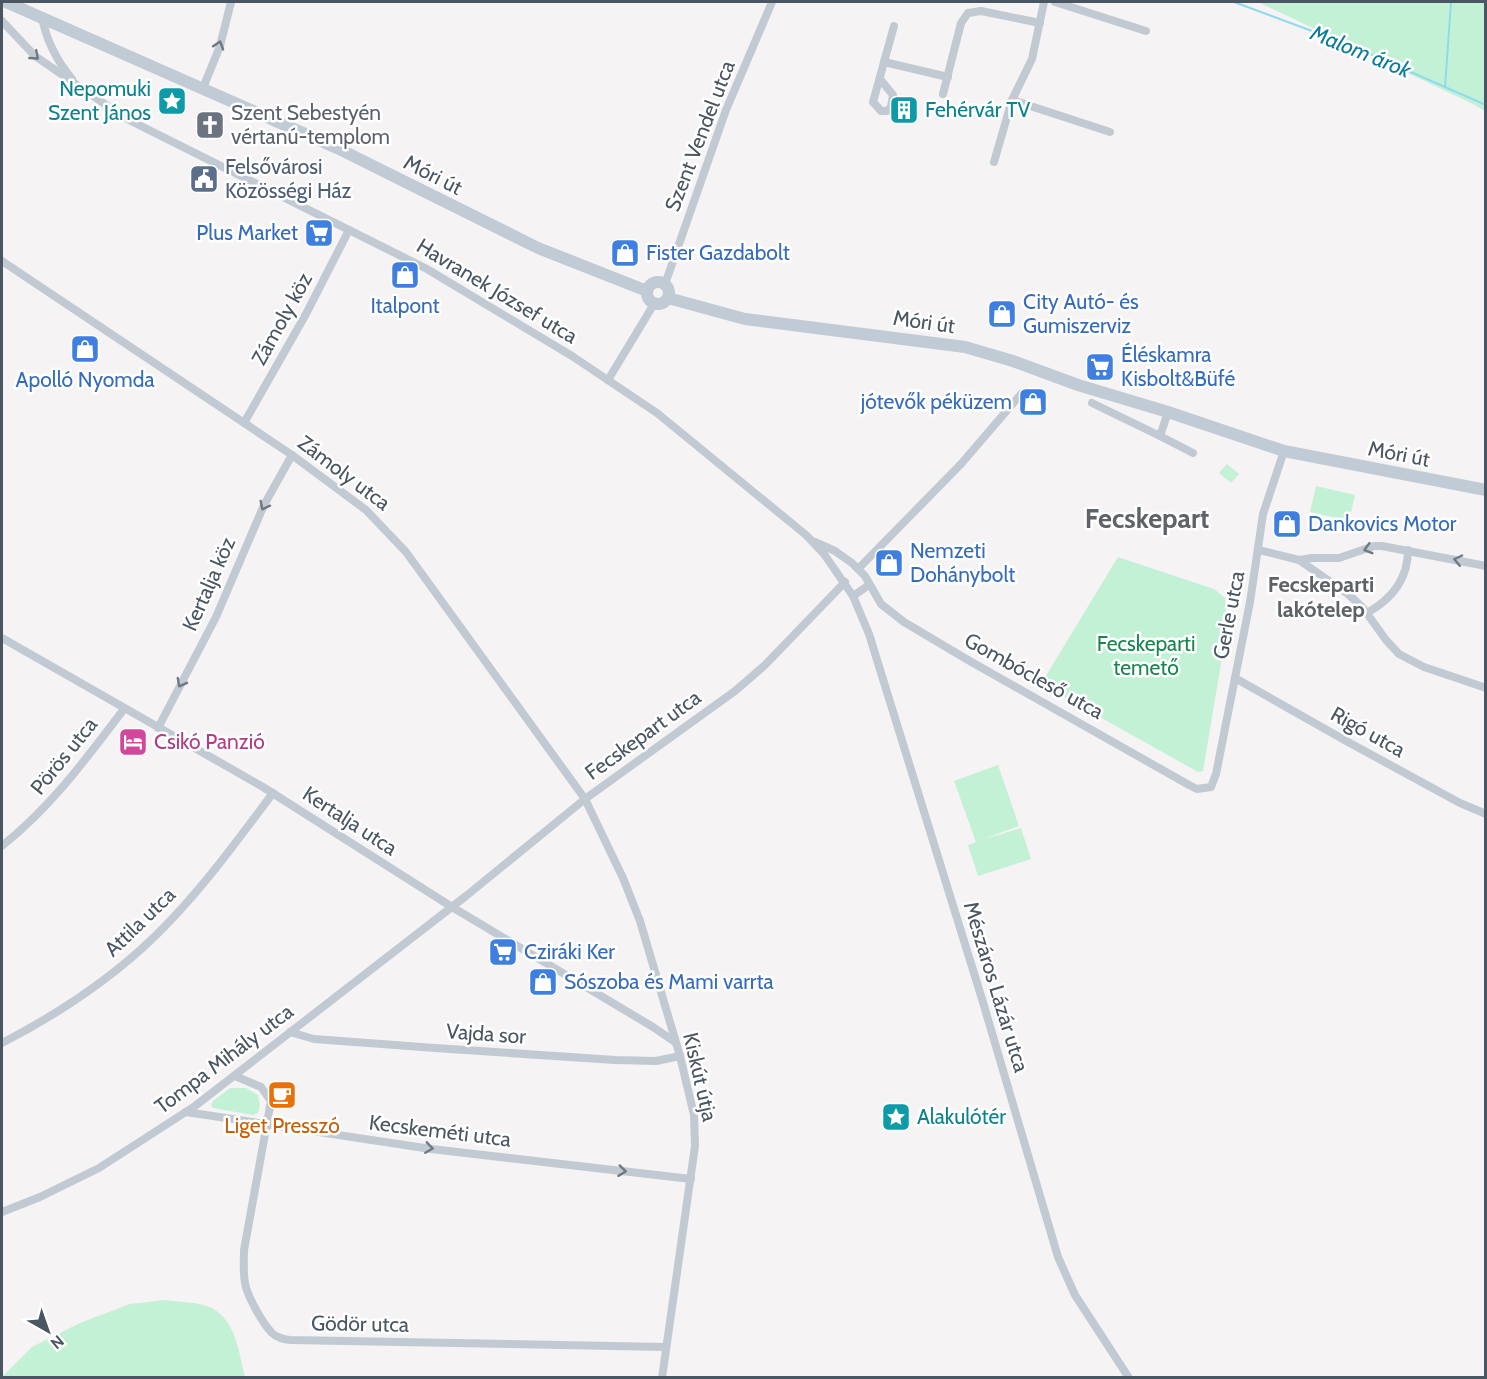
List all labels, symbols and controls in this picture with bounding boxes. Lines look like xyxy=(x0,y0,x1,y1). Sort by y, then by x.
water label: Malom árok xyxy=(1306,19,1415,84)
one-way arrow xyxy=(212,40,224,51)
one-way arrow xyxy=(28,49,39,60)
street label: Szent Vendel utca xyxy=(659,57,740,215)
place label: Nepomuki Szent János xyxy=(48,76,151,125)
place icon: Nepomuki Szent János xyxy=(156,85,188,117)
building icon: Fehérvár TV xyxy=(888,94,920,126)
place label: Fehérvár TV xyxy=(925,97,1030,122)
place label: Szent Sebestyén vértanú-templom xyxy=(231,100,390,149)
church icon: Szent Sebestyén vértanú-templom xyxy=(194,109,226,141)
street label: Móri út xyxy=(400,149,467,200)
place label: Felsővárosi Közösségi Ház xyxy=(225,154,352,203)
public building icon: Felsővárosi Közösségi Ház xyxy=(188,163,220,195)
supermarket icon: Plus Market xyxy=(303,217,335,249)
place label: Plus Market xyxy=(196,220,298,245)
street label: Havranek József utca xyxy=(412,233,582,348)
shop icon: Fister Gazdabolt xyxy=(609,237,641,269)
place label: Fister Gazdabolt xyxy=(646,240,790,265)
shop icon: Italpont xyxy=(389,259,421,291)
street label: Zámoly köz xyxy=(246,268,317,369)
place label: City Autó- és Gumiszerviz xyxy=(1023,289,1139,338)
place label: Italpont xyxy=(370,293,440,318)
shop icon: City Autó- és Gumiszerviz xyxy=(986,298,1018,330)
street label: Móri út xyxy=(892,305,957,338)
shop icon: Apolló Nyomda xyxy=(69,333,101,365)
place label: Éléskamra Kisbolt&Büfé xyxy=(1121,342,1235,391)
supermarket icon: Éléskamra Kisbolt&Büfé xyxy=(1084,351,1116,383)
place label: Apolló Nyomda xyxy=(16,367,154,392)
shop icon: jótevők péküzem xyxy=(1017,386,1049,418)
place label: jótevők péküzem xyxy=(860,389,1012,415)
street label: Zámoly utca xyxy=(293,430,395,515)
street label: Móri út xyxy=(1366,435,1432,472)
one-way arrow xyxy=(259,500,271,511)
district label: Fecskepart xyxy=(1085,502,1209,535)
shop icon: Dankovics Motor xyxy=(1271,508,1303,540)
place label: Dankovics Motor xyxy=(1308,511,1457,536)
street label: Kertalja köz xyxy=(177,533,241,635)
place label: Nemzeti Dohánybolt xyxy=(910,538,1015,587)
one-way arrow xyxy=(1363,542,1374,554)
shop icon: Nemzeti Dohánybolt xyxy=(873,547,905,579)
one-way arrow xyxy=(1453,555,1463,568)
street label: Gerle utca xyxy=(1208,569,1249,661)
district label: Fecskeparti lakótelep xyxy=(1268,571,1374,623)
street label: Gombócleső utca xyxy=(960,627,1108,724)
park label: Fecskeparti temető xyxy=(1097,631,1195,680)
one-way arrow xyxy=(177,677,189,688)
street label: Fecskepart utca xyxy=(580,684,705,785)
street label: Rigó utca xyxy=(1327,701,1410,762)
street label: Pörös utca xyxy=(25,712,102,799)
hotel icon: Csikó Panzió xyxy=(117,726,149,758)
place label: Csikó Panzió xyxy=(154,729,265,754)
street label: Kertalja utca xyxy=(298,781,402,861)
street label: Attila utca xyxy=(99,882,180,961)
street label: Mészáros Lázár utca xyxy=(959,899,1034,1075)
supermarket icon: Cziráki Ker xyxy=(487,936,519,968)
place label: Cziráki Ker xyxy=(524,939,615,964)
shop icon: Sószoba és Mami varrta xyxy=(527,966,559,998)
place label: Sószoba és Mami varrta xyxy=(564,969,774,994)
street label: Tompa Mihály utca xyxy=(150,999,298,1119)
street label: Vajda sor xyxy=(445,1018,527,1050)
street label: Kiskút útja xyxy=(677,1030,723,1124)
cafe icon: Liget Presszó xyxy=(266,1079,298,1111)
place icon: Alakulótér xyxy=(880,1101,912,1133)
place label: Alakulótér xyxy=(917,1104,1006,1129)
street label: Kecskeméti utca xyxy=(368,1109,512,1152)
place label: Liget Presszó xyxy=(224,1113,340,1138)
one-way arrow xyxy=(424,1142,433,1154)
one-way arrow xyxy=(618,1164,627,1177)
north arrow xyxy=(18,1301,78,1361)
street label: Gödör utca xyxy=(311,1310,409,1337)
text: N xyxy=(47,1331,68,1353)

